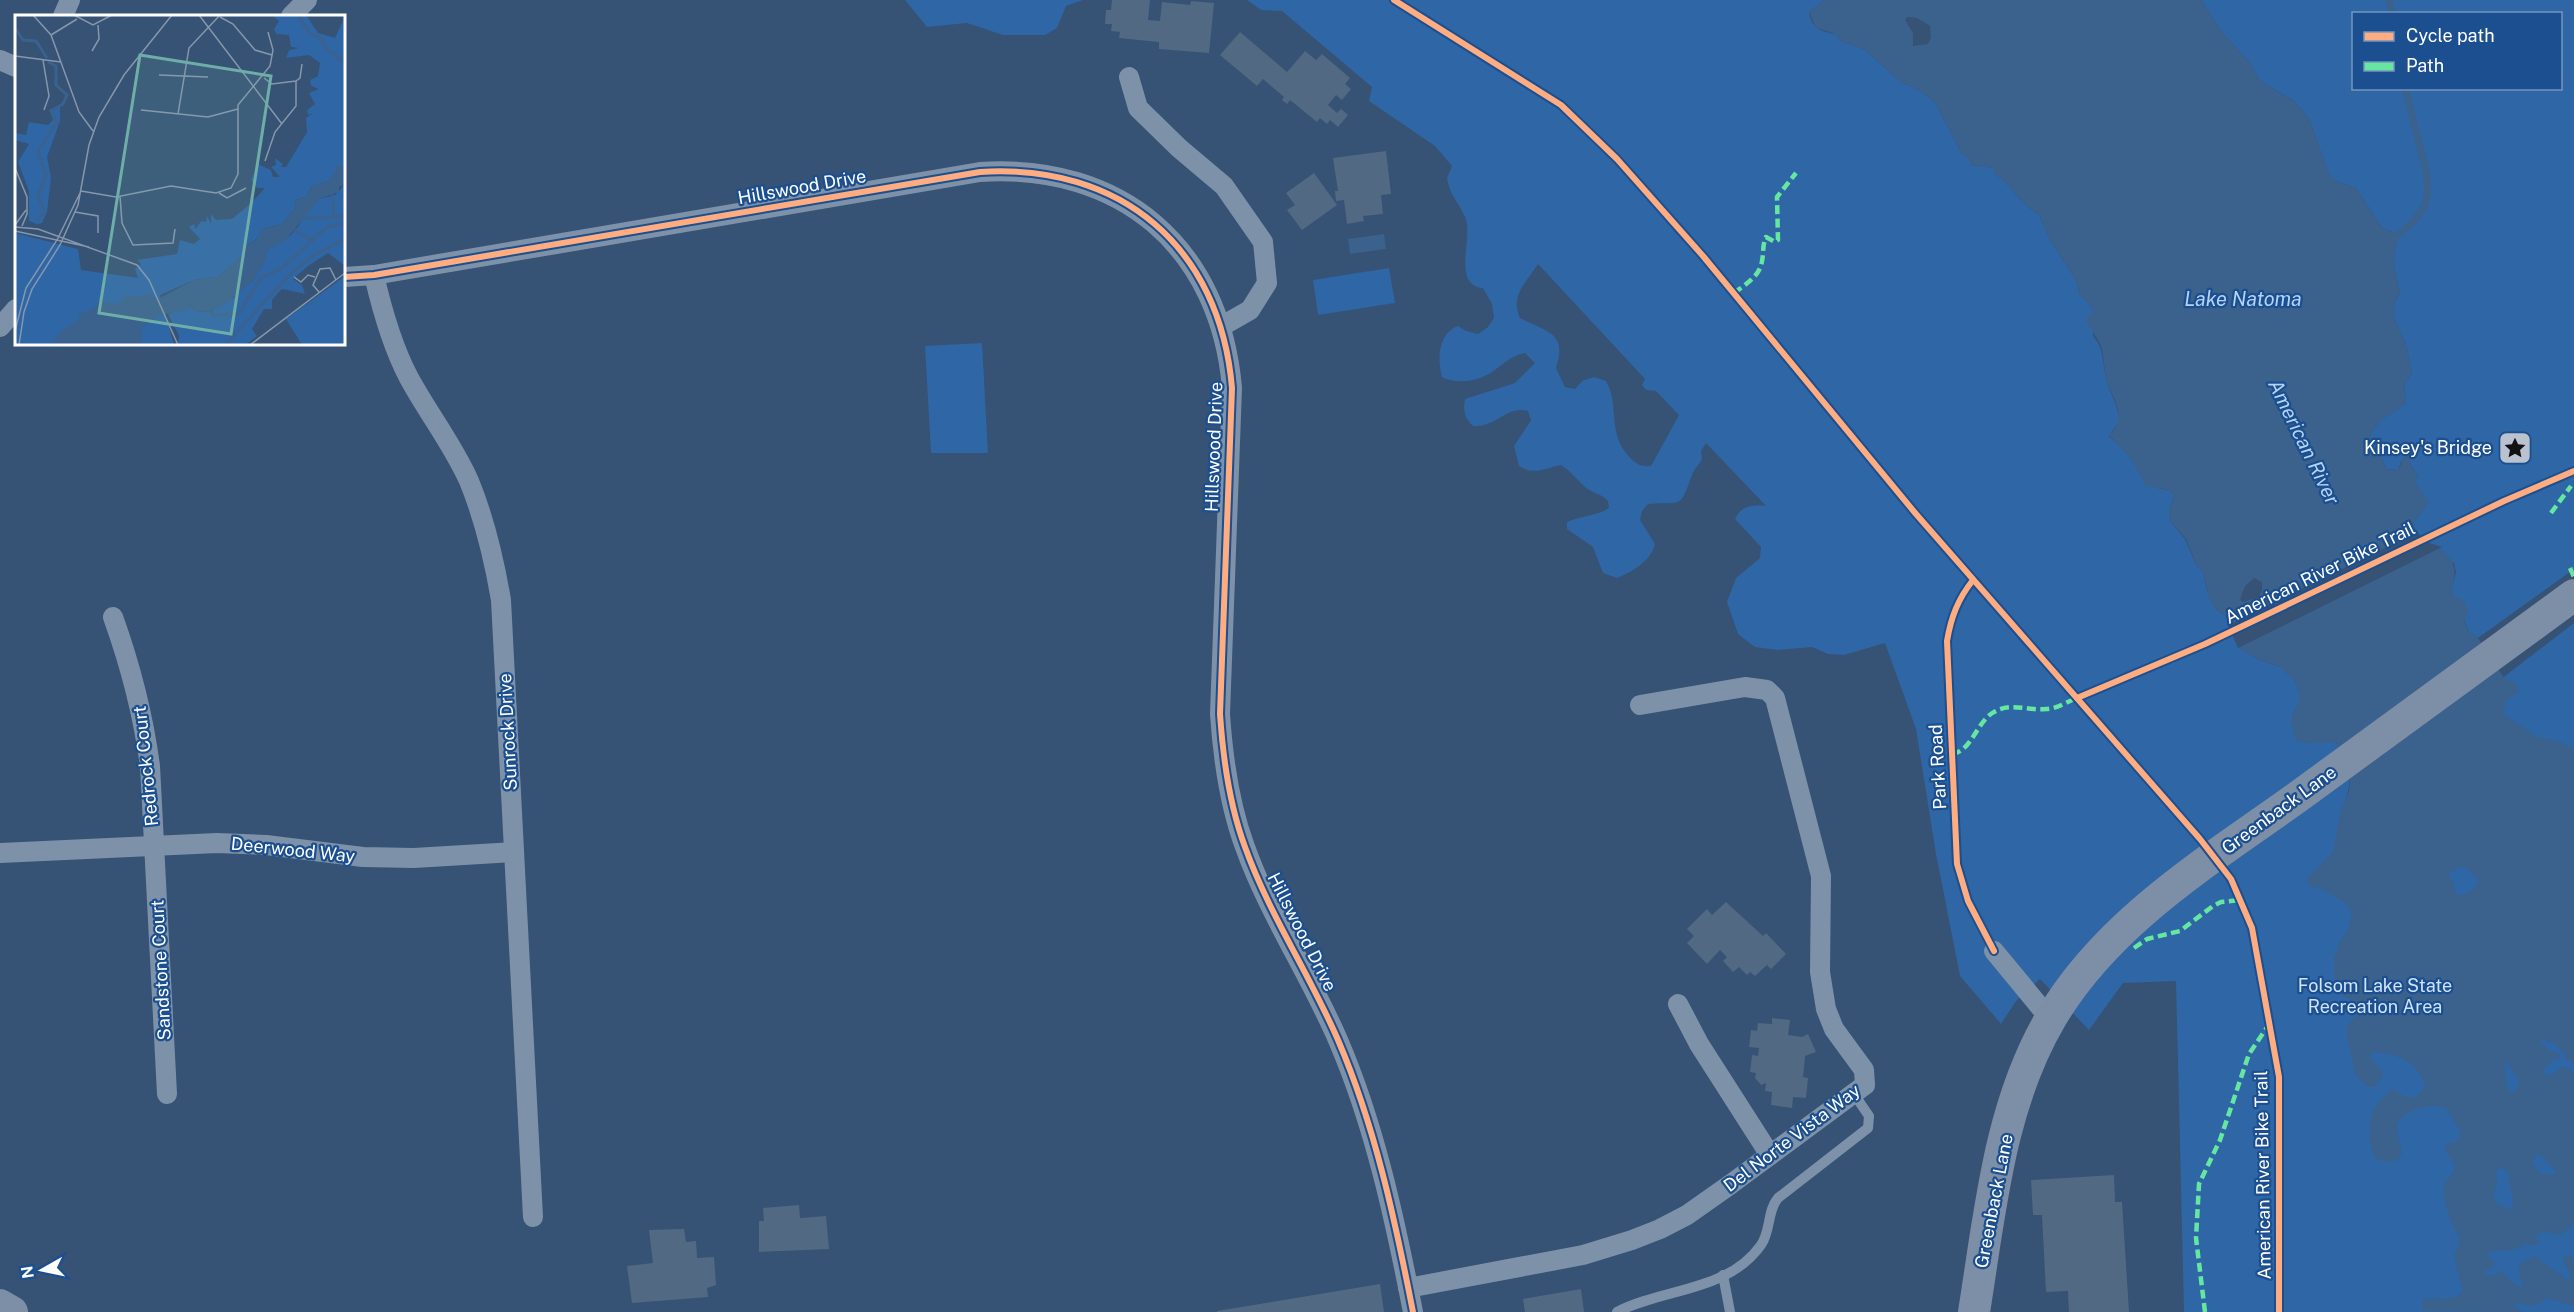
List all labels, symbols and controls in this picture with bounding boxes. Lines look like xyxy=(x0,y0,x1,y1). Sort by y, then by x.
legend xyxy=(2352,12,2562,90)
inset map xyxy=(15,15,345,345)
text: Cycle path xyxy=(2406,25,2495,46)
text: Path xyxy=(2406,55,2444,76)
street label: Hillswood Drive xyxy=(736,165,868,208)
water label: Lake Natoma xyxy=(2184,287,2302,311)
water label: American River xyxy=(2263,376,2345,509)
street label: Hillswood Drive xyxy=(1201,382,1226,512)
place icon: Kinsey's Bridge xyxy=(2497,430,2533,466)
place label: Kinsey's Bridge xyxy=(2364,437,2492,458)
street label: American River Bike Trail xyxy=(2221,517,2418,628)
street label: Sunrock Drive xyxy=(494,673,521,791)
street label: Redrock Court xyxy=(129,705,162,827)
street label: Park Road xyxy=(1925,724,1950,810)
street label: Greenback Lane xyxy=(2217,761,2340,858)
street label: Deerwood Way xyxy=(230,833,357,867)
street label: Hillswood Drive xyxy=(1264,869,1341,995)
street label: Sandstone Court xyxy=(146,899,175,1041)
park label: Folsom Lake State Recreation Area xyxy=(2298,975,2452,1017)
street label: American River Bike Trail xyxy=(2250,1070,2275,1280)
street label: Del Norte Vista Way xyxy=(1719,1079,1864,1196)
street label: Greenback Lane xyxy=(1970,1132,2017,1270)
north arrow xyxy=(12,1240,72,1300)
text: N xyxy=(17,1265,38,1280)

